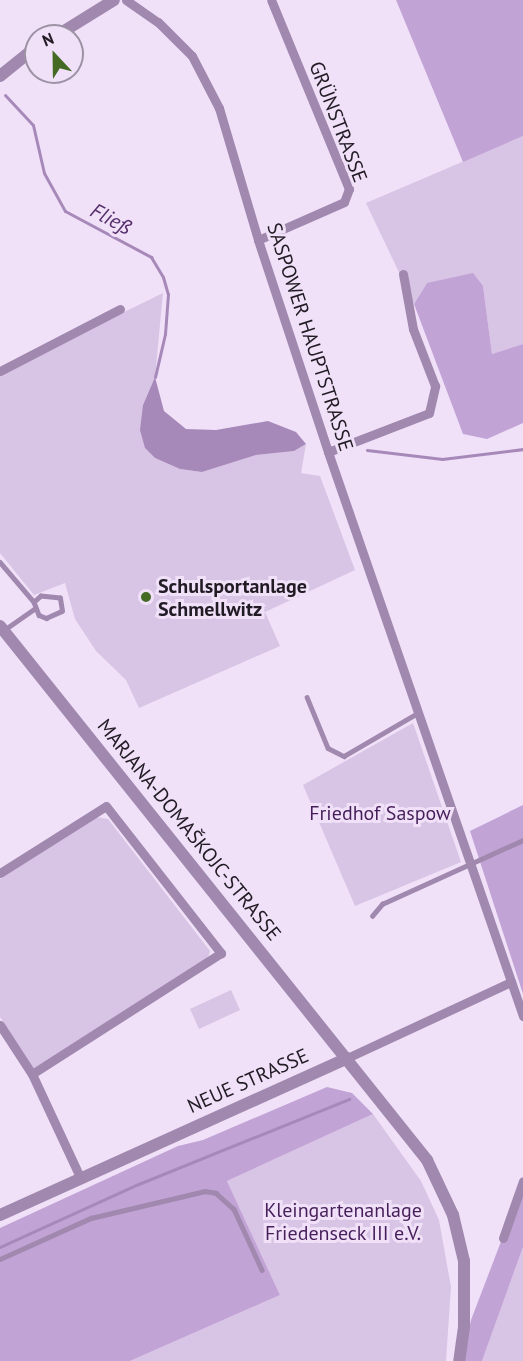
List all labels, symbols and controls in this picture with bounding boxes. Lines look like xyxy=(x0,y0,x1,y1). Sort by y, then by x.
north arrow xyxy=(24,24,84,84)
text: N xyxy=(39,28,57,50)
street label: GRÜNSTRASSE xyxy=(304,58,372,186)
water label: Fließ xyxy=(86,198,136,240)
street label: SASPOWER HAUPTSTRASSE xyxy=(262,220,358,454)
place label: Schulsportanlage Schmellwitz xyxy=(158,574,307,621)
marker: Schulsportanlage Schmellwitz xyxy=(139,590,153,604)
street label: MARJANA-DOMAŠKOJC-STRASSE xyxy=(92,714,286,946)
park label: Friedhof Saspow xyxy=(309,801,451,825)
street label: NEUE STRASSE xyxy=(184,1044,312,1118)
park label: Kleingartenanlage Friedenseck III e.V. xyxy=(264,1198,422,1245)

